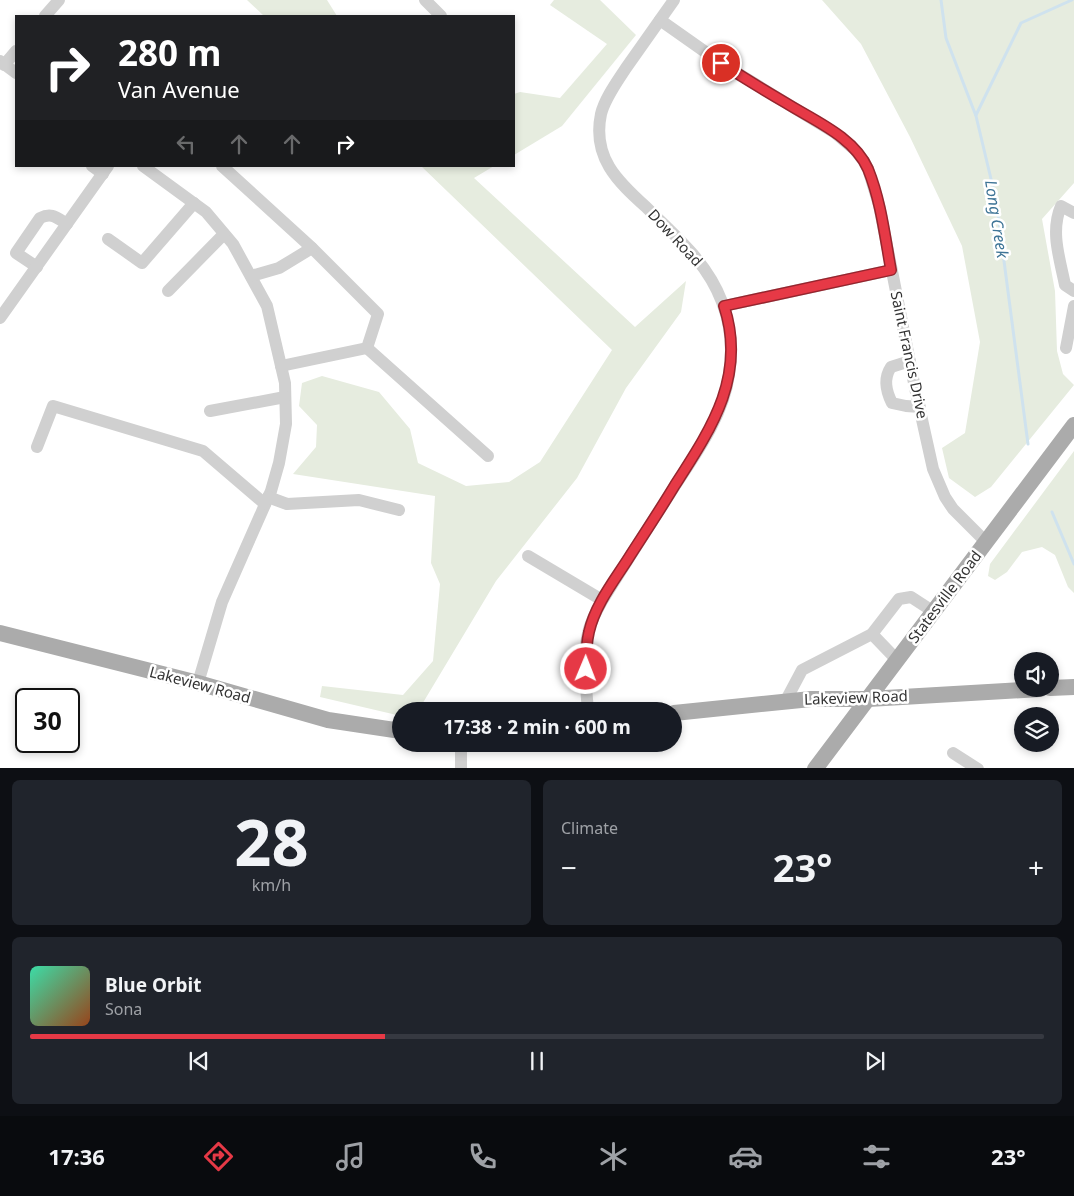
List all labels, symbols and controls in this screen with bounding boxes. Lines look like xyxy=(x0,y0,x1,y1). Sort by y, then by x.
text: 280 m xyxy=(118,29,221,76)
icon: right xyxy=(35,35,100,100)
pin xyxy=(700,42,742,84)
icon: arrive xyxy=(707,49,735,77)
text: Van Avenue xyxy=(118,74,240,104)
icon: left xyxy=(172,130,200,158)
icon: ahead xyxy=(225,130,253,158)
icon: ahead xyxy=(278,130,306,158)
icon: right xyxy=(331,130,359,158)
water label: Long Creek xyxy=(980,178,1014,261)
street label: Dow Road xyxy=(644,204,707,270)
street label: Saint Francis Drive xyxy=(887,289,933,420)
street label: Statesville Road xyxy=(903,546,986,647)
position arrow xyxy=(559,642,611,694)
map controls xyxy=(1014,652,1059,752)
button: sound xyxy=(1014,652,1059,697)
street label: Lakeview Road xyxy=(148,661,253,707)
street label: Lakeview Road xyxy=(804,685,908,709)
speed limit sign: 30 xyxy=(15,688,80,753)
button: layers xyxy=(1014,707,1059,752)
text: 17:38 · 2 min · 600 m xyxy=(443,714,631,740)
text: 28 xyxy=(234,797,309,885)
text: Climate xyxy=(561,817,618,839)
text: 23° xyxy=(773,841,832,893)
text: − xyxy=(561,848,577,886)
text: + xyxy=(1028,848,1044,886)
text: km/h xyxy=(252,874,291,896)
text: Blue Orbit xyxy=(105,972,201,998)
text: Sona xyxy=(105,998,142,1020)
icon: previous xyxy=(185,1047,213,1075)
icon: pause xyxy=(523,1047,551,1075)
icon: next xyxy=(861,1047,889,1075)
icon: directions xyxy=(201,1139,236,1174)
icon: music xyxy=(333,1139,368,1174)
icon: phone xyxy=(465,1139,500,1174)
icon: climate xyxy=(596,1139,631,1174)
icon: car xyxy=(728,1139,763,1174)
icon: filters xyxy=(859,1139,894,1174)
text: 17:36 xyxy=(48,1141,105,1171)
text: 23° xyxy=(991,1141,1026,1171)

